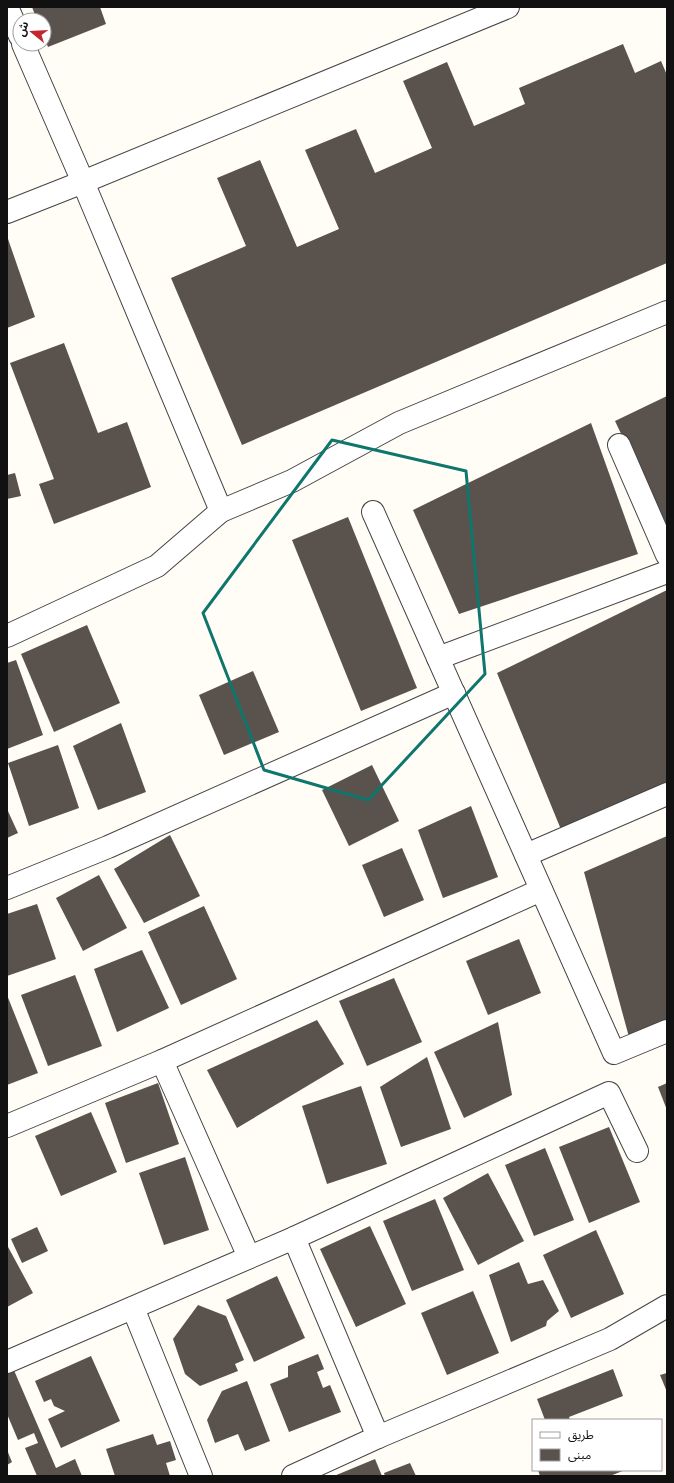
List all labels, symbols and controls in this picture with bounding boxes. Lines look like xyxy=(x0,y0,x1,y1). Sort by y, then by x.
north arrow xyxy=(12,12,52,52)
text: ش xyxy=(14,20,32,39)
legend xyxy=(532,1419,662,1471)
text: طريق xyxy=(568,1427,594,1443)
text: مبنى xyxy=(568,1447,591,1463)

